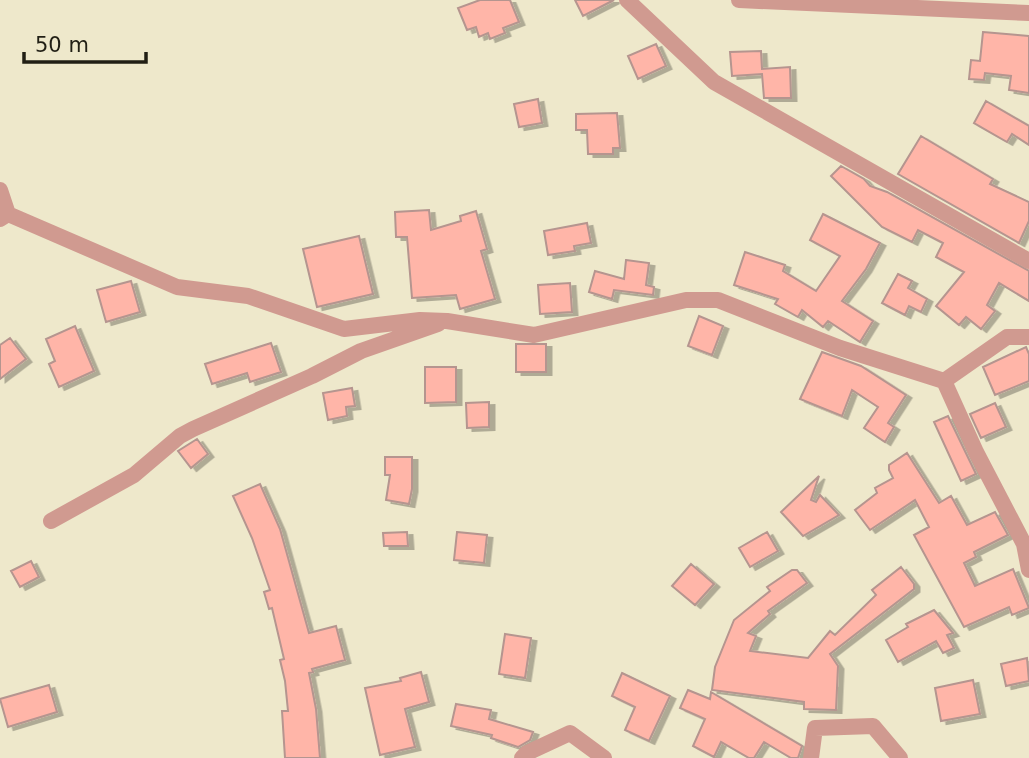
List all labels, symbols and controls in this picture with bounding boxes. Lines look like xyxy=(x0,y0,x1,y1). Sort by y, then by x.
scale bar xyxy=(24,21,147,65)
text: 50 m xyxy=(35,33,89,57)

